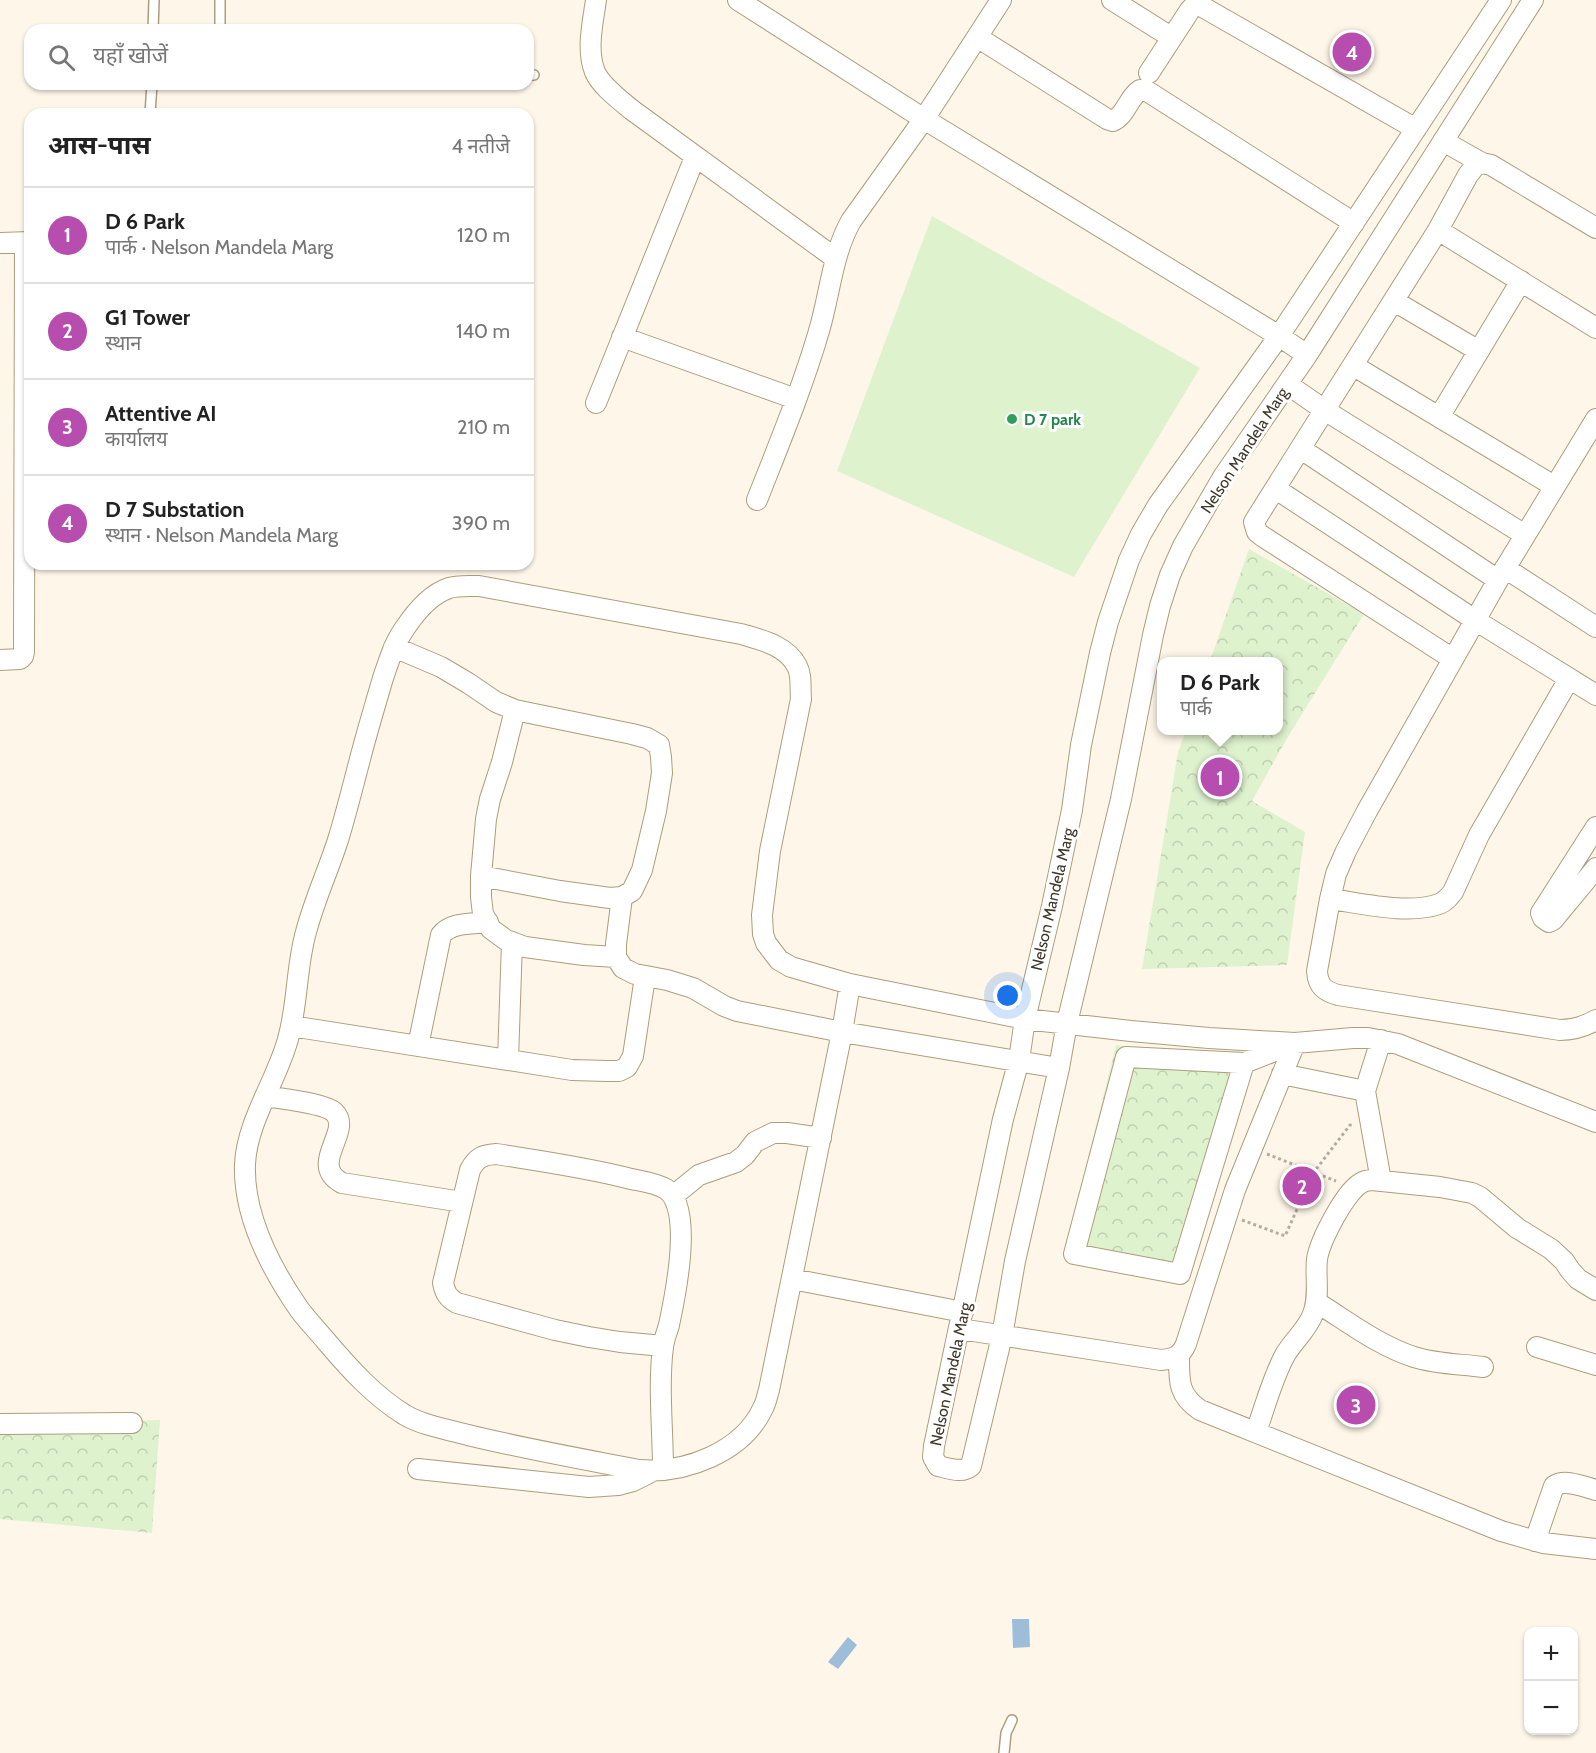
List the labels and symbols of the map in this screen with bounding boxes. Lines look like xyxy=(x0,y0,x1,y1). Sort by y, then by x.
pin: 4 xyxy=(1332,29,1372,74)
street label: Nelson Mandela Marg xyxy=(1197,383,1293,517)
place label: D 7 park xyxy=(1024,410,1081,429)
marker: D 7 park xyxy=(1005,412,1019,426)
pin: 1 xyxy=(1200,754,1240,800)
street label: Nelson Mandela Marg xyxy=(1027,825,1078,972)
your location xyxy=(993,981,1022,1010)
pin: 2 xyxy=(1282,1164,1322,1208)
street label: Nelson Mandela Marg xyxy=(926,1300,975,1448)
pin: 3 xyxy=(1336,1382,1376,1428)

